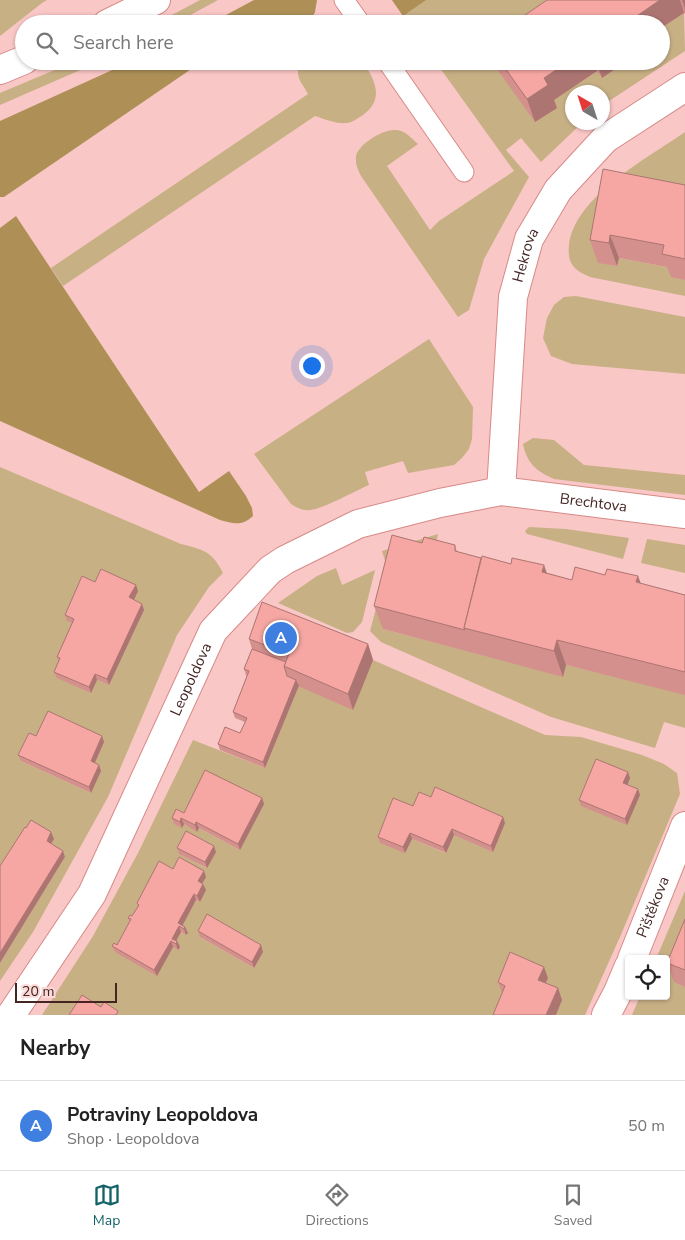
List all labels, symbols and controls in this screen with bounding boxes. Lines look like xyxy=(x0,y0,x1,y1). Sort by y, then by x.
search box xyxy=(15,15,670,70)
icon: search xyxy=(33,29,61,57)
text: Search here xyxy=(73,30,174,56)
north arrow xyxy=(565,85,610,130)
street label: Hekrova xyxy=(508,224,543,285)
your location xyxy=(299,353,325,379)
street label: Brechtova xyxy=(559,488,628,517)
pin: A xyxy=(265,619,297,657)
street label: Leopoldova xyxy=(165,639,216,719)
street label: Pištěkova xyxy=(632,873,674,941)
map controls xyxy=(625,955,670,1000)
button: locate xyxy=(625,955,670,1000)
scale bar xyxy=(15,980,118,1003)
text: 20 m xyxy=(22,982,54,1001)
text: Nearby xyxy=(20,1034,90,1062)
text: Potraviny Leopoldova xyxy=(67,1102,258,1128)
text: A xyxy=(30,1115,42,1137)
text: 50 m xyxy=(628,1115,665,1137)
text: Shop · Leopoldova xyxy=(67,1128,200,1150)
tab: Map xyxy=(93,1181,121,1230)
tab: Directions xyxy=(306,1181,369,1230)
tab: Saved xyxy=(554,1181,592,1230)

